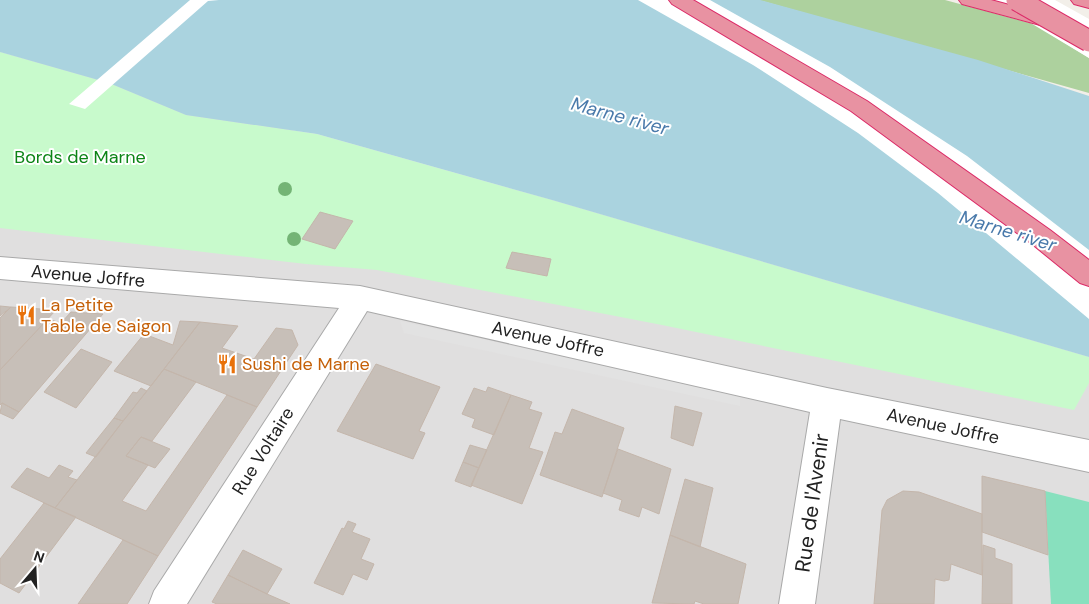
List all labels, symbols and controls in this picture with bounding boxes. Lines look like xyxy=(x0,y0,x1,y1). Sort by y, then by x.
water label: Marne river xyxy=(568,91,672,141)
park label: Bords de Marne xyxy=(14,145,146,169)
water label: Marne river xyxy=(956,204,1060,258)
street label: Avenue Joffre xyxy=(30,259,146,293)
place label: La Petite Table de Saigon xyxy=(41,293,171,338)
restaurant icon: La Petite Table de Saigon xyxy=(15,304,37,326)
street label: Avenue Joffre xyxy=(490,315,606,363)
place label: Sushi de Marne xyxy=(242,352,370,376)
restaurant icon: Sushi de Marne xyxy=(216,353,238,375)
street label: Avenue Joffre xyxy=(885,402,1001,450)
street label: Rue Voltaire xyxy=(227,403,299,499)
street label: Rue de l'Avenir xyxy=(788,432,836,574)
north arrow xyxy=(10,544,60,594)
text: N xyxy=(31,547,47,567)

